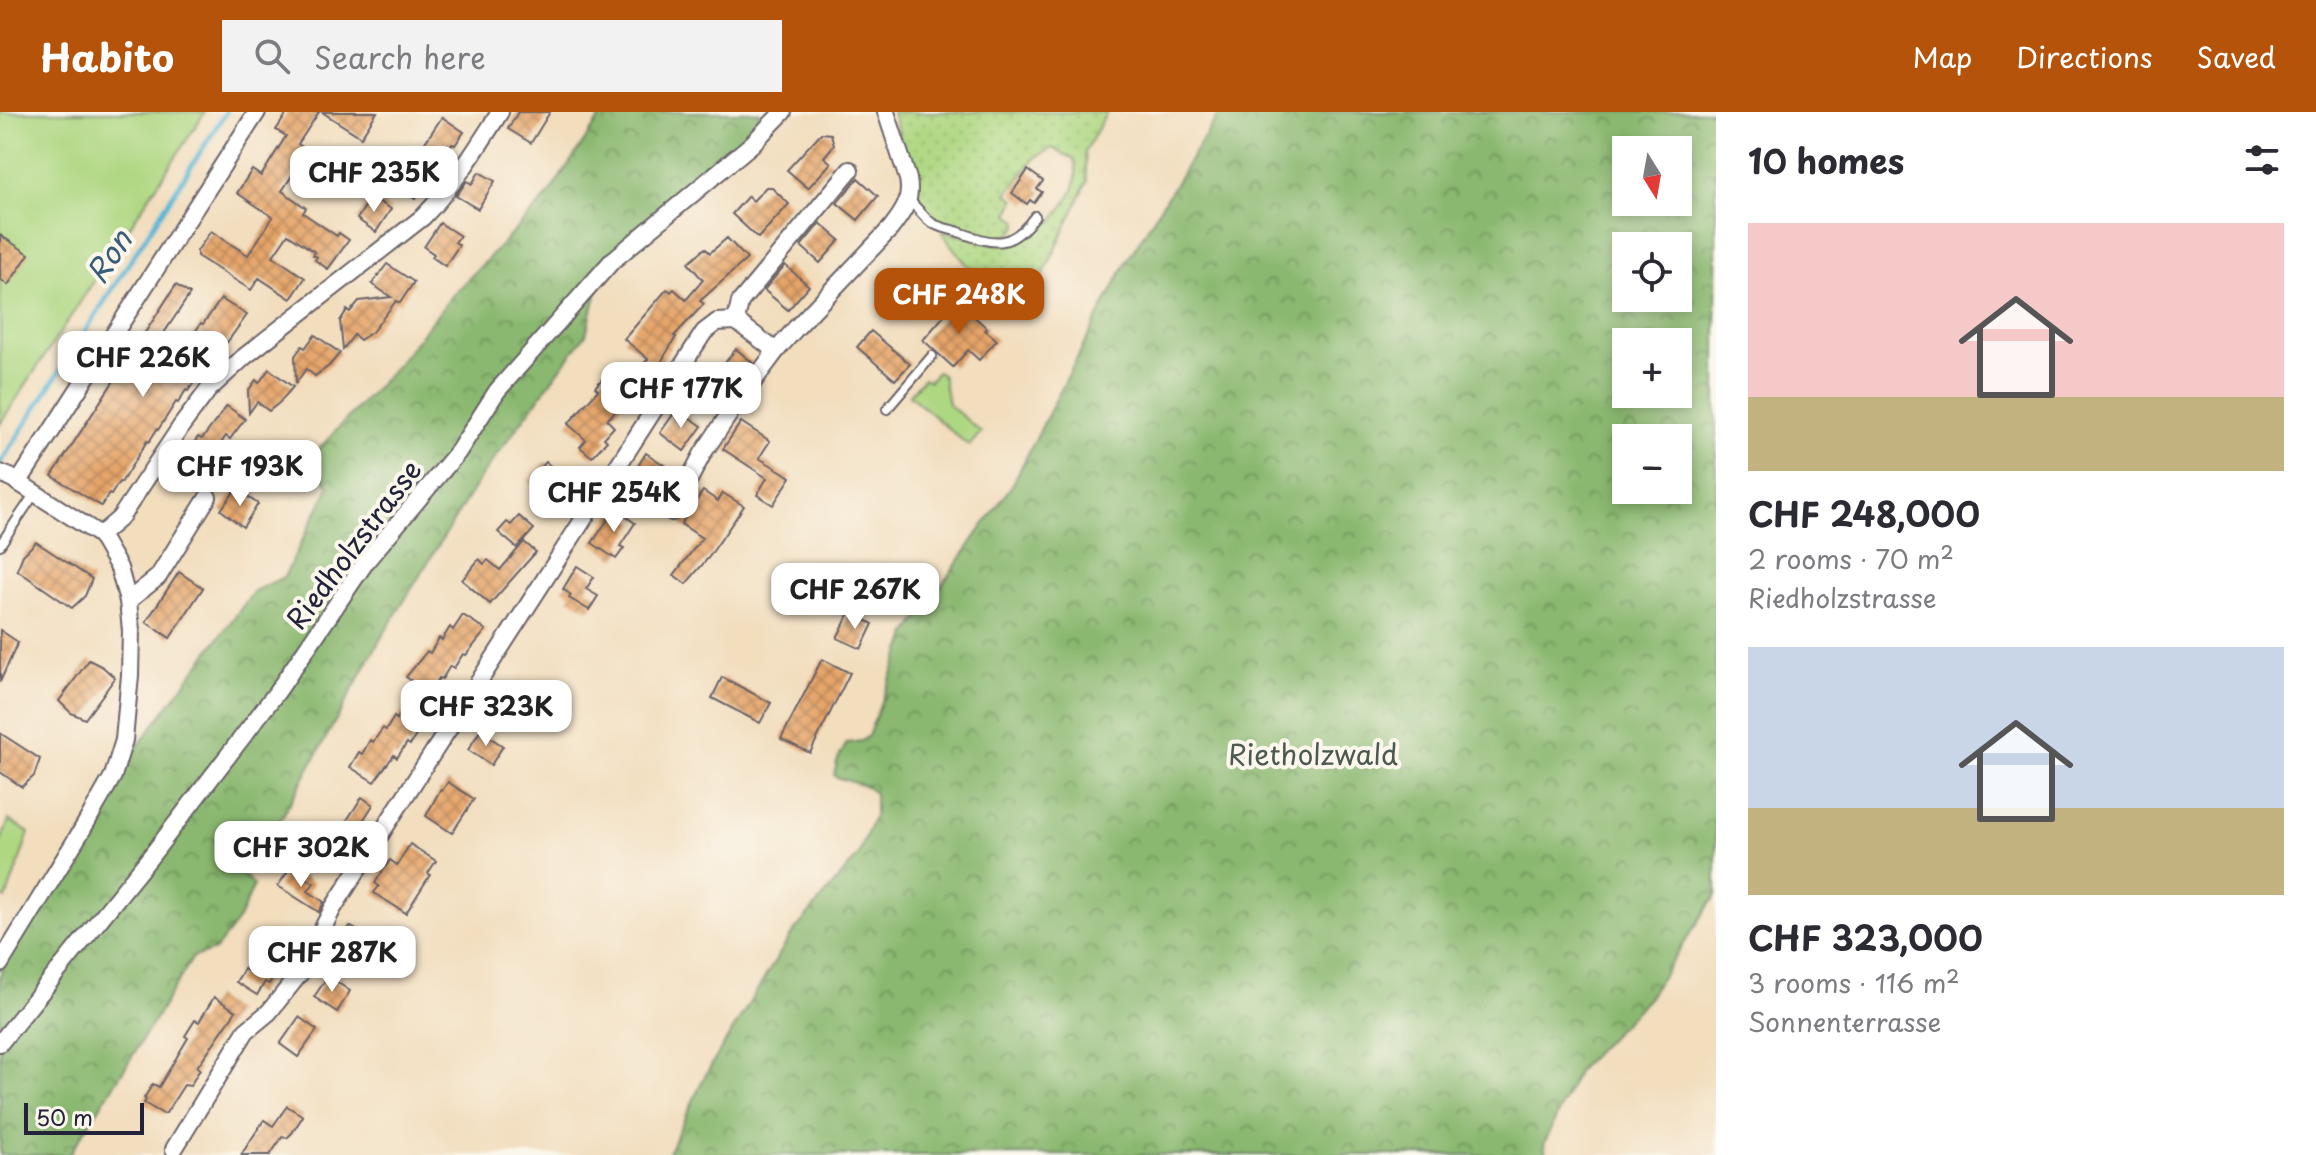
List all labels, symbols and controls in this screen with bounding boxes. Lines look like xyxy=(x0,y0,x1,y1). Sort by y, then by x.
search box xyxy=(222,20,782,92)
text: Habito xyxy=(40,28,174,85)
icon: search xyxy=(250,34,294,78)
text: Search here xyxy=(314,34,486,79)
text: Map xyxy=(1913,35,1972,78)
text: Directions xyxy=(2016,35,2153,78)
text: Saved xyxy=(2197,35,2276,78)
text: 10 homes xyxy=(1748,134,1904,186)
north arrow xyxy=(1612,136,1692,216)
map controls xyxy=(1612,136,1692,504)
icon: filters xyxy=(2240,138,2284,182)
pin: CHF 235K xyxy=(291,146,457,214)
text: CHF 235K xyxy=(308,152,440,191)
water label: Ron xyxy=(74,219,143,292)
button: locate xyxy=(1612,232,1692,312)
pin: CHF 248K xyxy=(876,268,1042,336)
text: CHF 248K xyxy=(892,274,1026,313)
icon: home xyxy=(1944,275,2088,419)
button: + xyxy=(1612,328,1692,408)
pin: CHF 226K xyxy=(60,331,226,399)
text: CHF 226K xyxy=(76,337,210,376)
pin: CHF 177K xyxy=(598,362,764,430)
text: CHF 177K xyxy=(619,368,743,407)
button: − xyxy=(1612,424,1692,504)
pin: CHF 193K xyxy=(157,440,323,508)
text: CHF 193K xyxy=(176,446,304,485)
street label: Riedholzstrasse xyxy=(275,450,431,638)
pin: CHF 254K xyxy=(531,466,697,534)
text: CHF 254K xyxy=(547,472,681,511)
text: CHF 248,000 xyxy=(1748,487,1980,539)
text: 2 rooms · 70 m² xyxy=(1748,539,1954,578)
pin: CHF 267K xyxy=(772,563,938,631)
text: CHF 267K xyxy=(789,569,921,608)
text: Riedholzstrasse xyxy=(1748,578,1937,617)
pin: CHF 323K xyxy=(403,680,569,748)
text: CHF 323K xyxy=(419,686,553,725)
icon: home xyxy=(1944,699,2088,843)
park label: Rietholzwald xyxy=(1228,732,1398,775)
pin: CHF 302K xyxy=(218,821,384,889)
text: CHF 302K xyxy=(232,827,370,866)
text: CHF 323,000 xyxy=(1748,911,1983,963)
pin: CHF 287K xyxy=(249,926,415,994)
text: CHF 287K xyxy=(267,932,397,971)
text: 3 rooms · 116 m² xyxy=(1748,963,1960,1002)
text: Sonnenterrasse xyxy=(1748,1002,1941,1041)
scale bar xyxy=(24,1099,144,1135)
text: 50 m xyxy=(36,1100,93,1133)

